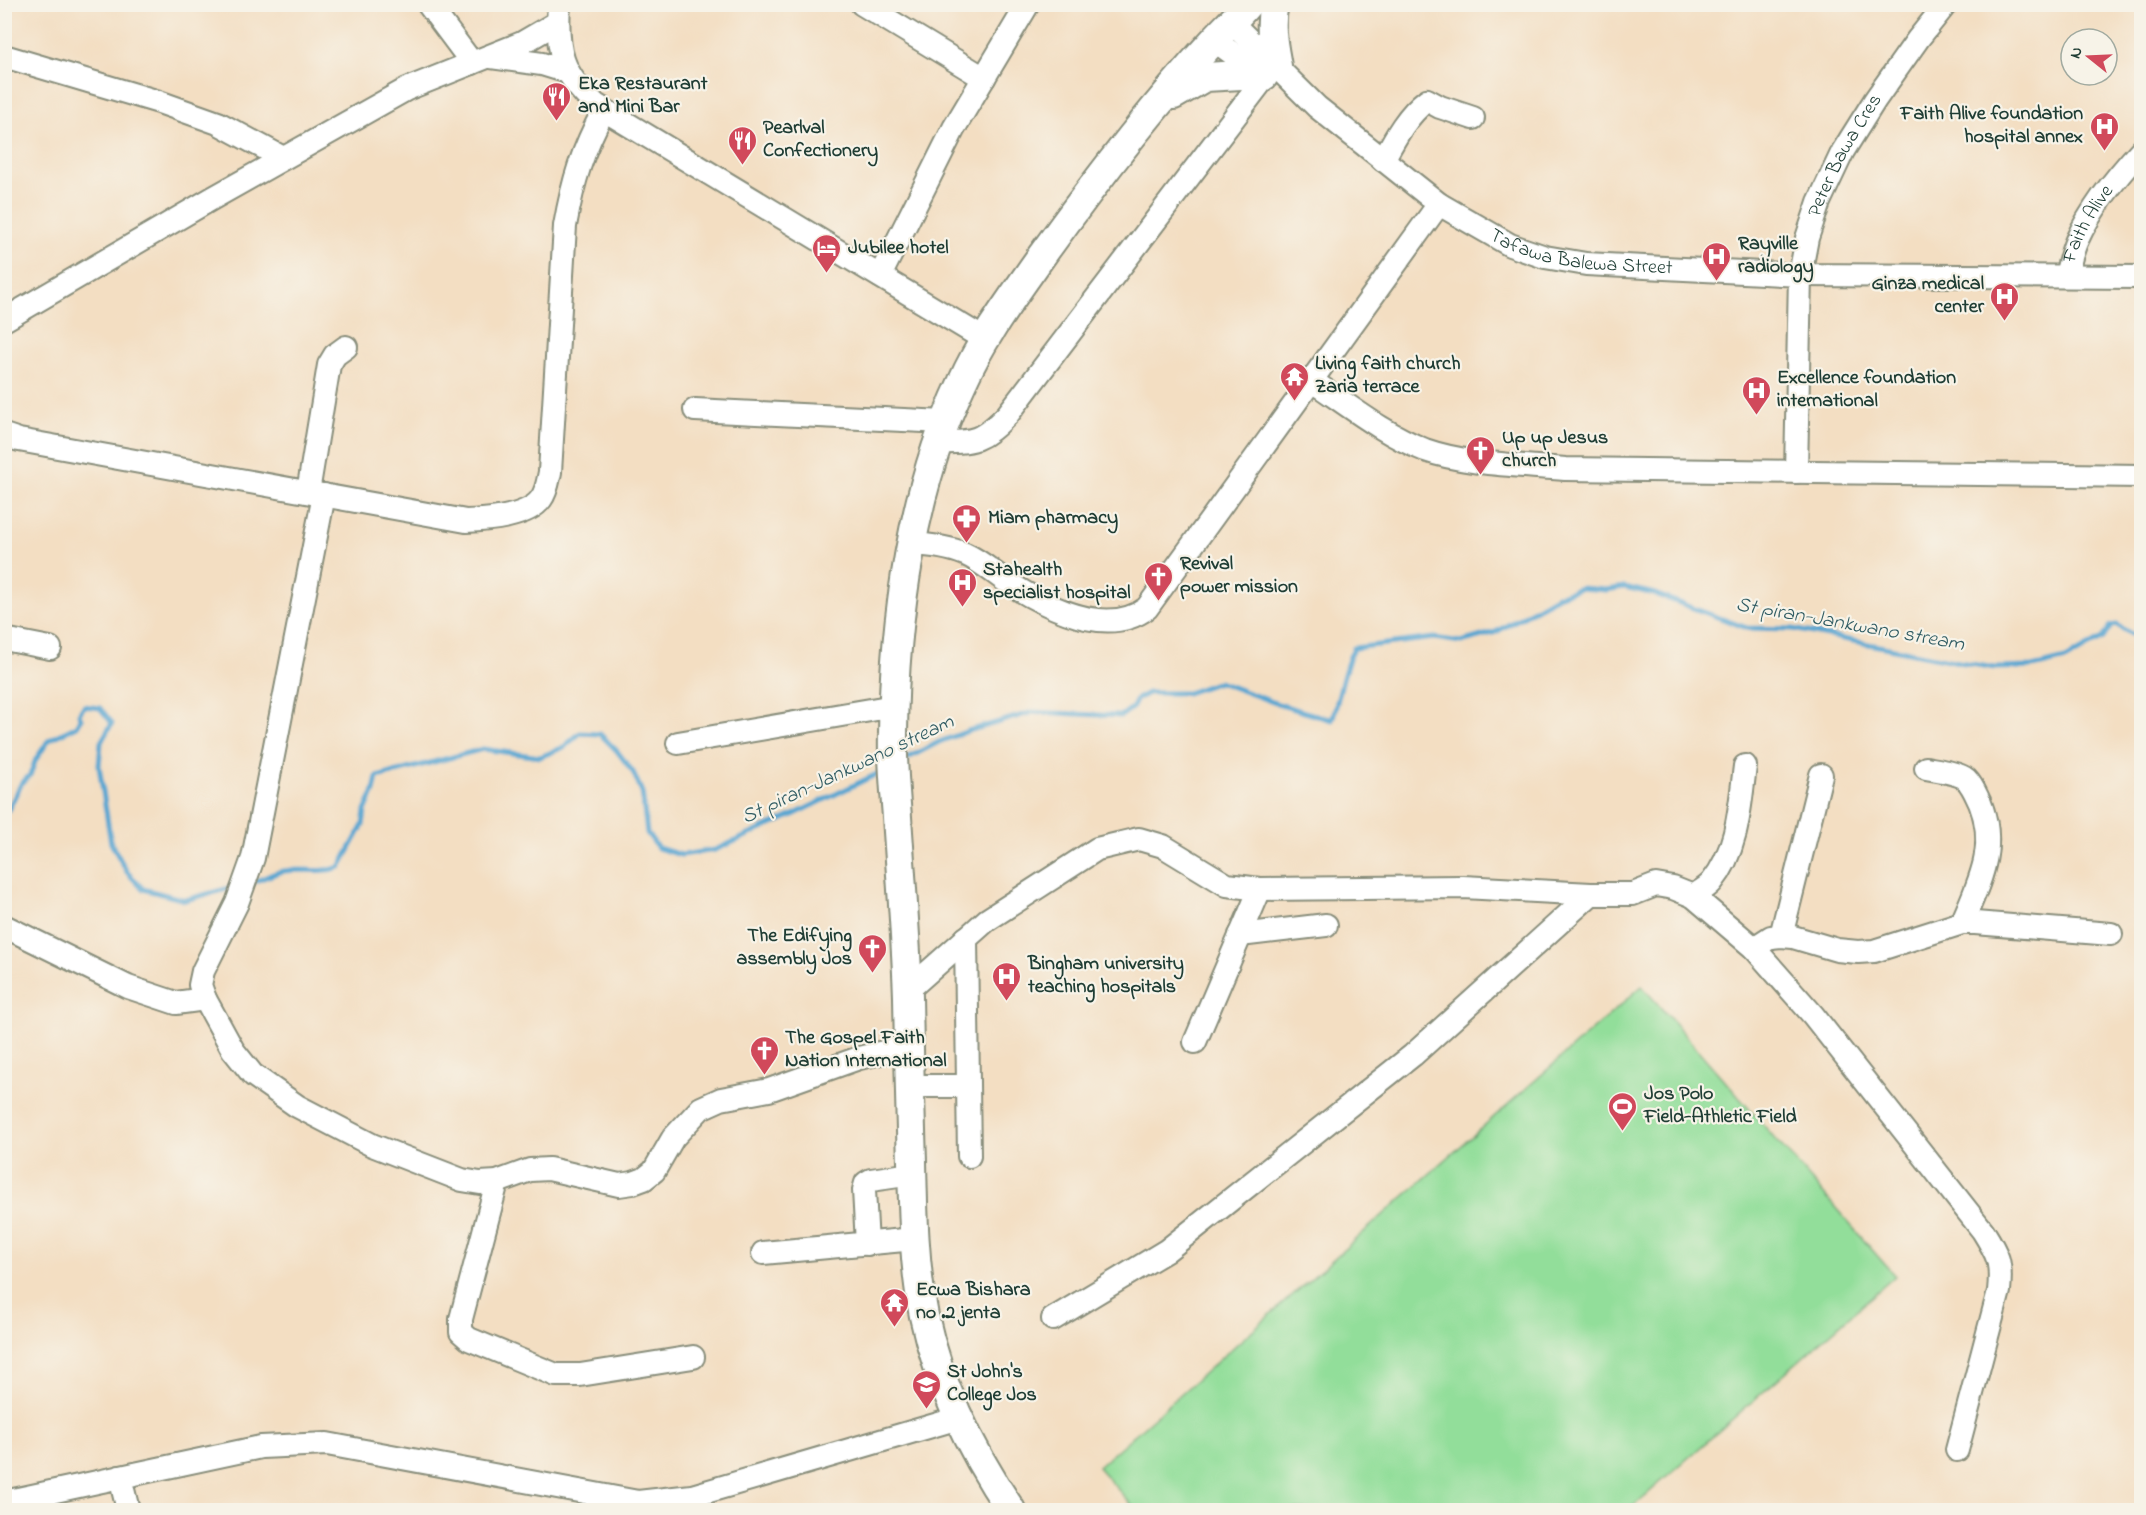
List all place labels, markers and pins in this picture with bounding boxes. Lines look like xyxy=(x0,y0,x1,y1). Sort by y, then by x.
place label: Eka Restaurant and Mini Bar xyxy=(578,70,708,122)
restaurant icon: Eka Restaurant and Mini Bar xyxy=(541,80,573,122)
place label: Faith Alive foundation hospital annex xyxy=(1900,100,2083,152)
hospital icon: Faith Alive foundation hospital annex xyxy=(2088,110,2120,152)
place label: Pearlval Confectionery xyxy=(763,114,878,167)
restaurant icon: Pearlval Confectionery xyxy=(726,124,758,166)
place label: Rayville radiology xyxy=(1738,230,1814,283)
hotel icon: Jubilee hotel xyxy=(811,232,843,274)
place label: Jubilee hotel xyxy=(848,234,949,263)
hospital icon: Rayville radiology xyxy=(1701,240,1733,282)
place label: Ginza medical center xyxy=(1871,270,1985,322)
hospital icon: Ginza medical center xyxy=(1989,280,2021,322)
place label: Living faith church Zaria terrace xyxy=(1315,350,1460,402)
temple icon: Living faith church Zaria terrace xyxy=(1278,360,1310,402)
place label: Excellence foundation international xyxy=(1777,364,1956,416)
hospital icon: Excellence foundation international xyxy=(1740,374,1772,416)
place label: Up up Jesus church xyxy=(1502,424,1608,476)
church icon: Up up Jesus church xyxy=(1465,434,1497,476)
pharmacy icon: Miam pharmacy xyxy=(951,502,983,544)
place label: Miam pharmacy xyxy=(988,504,1118,534)
place label: Revival power mission xyxy=(1180,550,1298,602)
place label: Stahealth specialist hospital xyxy=(983,556,1131,608)
church icon: Revival power mission xyxy=(1143,560,1175,602)
hospital icon: Stahealth specialist hospital xyxy=(946,566,978,608)
place label: The Edifying assembly Jos xyxy=(737,922,852,975)
church icon: The Edifying assembly Jos xyxy=(857,932,889,974)
place label: Bingham university teaching hospitals xyxy=(1027,950,1184,1003)
hospital icon: Bingham university teaching hospitals xyxy=(991,960,1023,1002)
place label: The Gospel Faith Nation International xyxy=(785,1024,947,1076)
church icon: The Gospel Faith Nation International xyxy=(748,1034,780,1076)
place label: Jos Polo Field-Athletic Field xyxy=(1643,1080,1798,1132)
sports icon: Jos Polo Field-Athletic Field xyxy=(1607,1090,1639,1132)
place label: Ecwa Bishara no .2 jenta xyxy=(916,1276,1031,1328)
temple icon: Ecwa Bishara no .2 jenta xyxy=(879,1286,911,1328)
place label: St John's College Jos xyxy=(947,1358,1037,1411)
school or university icon: St John's College Jos xyxy=(910,1368,942,1410)

